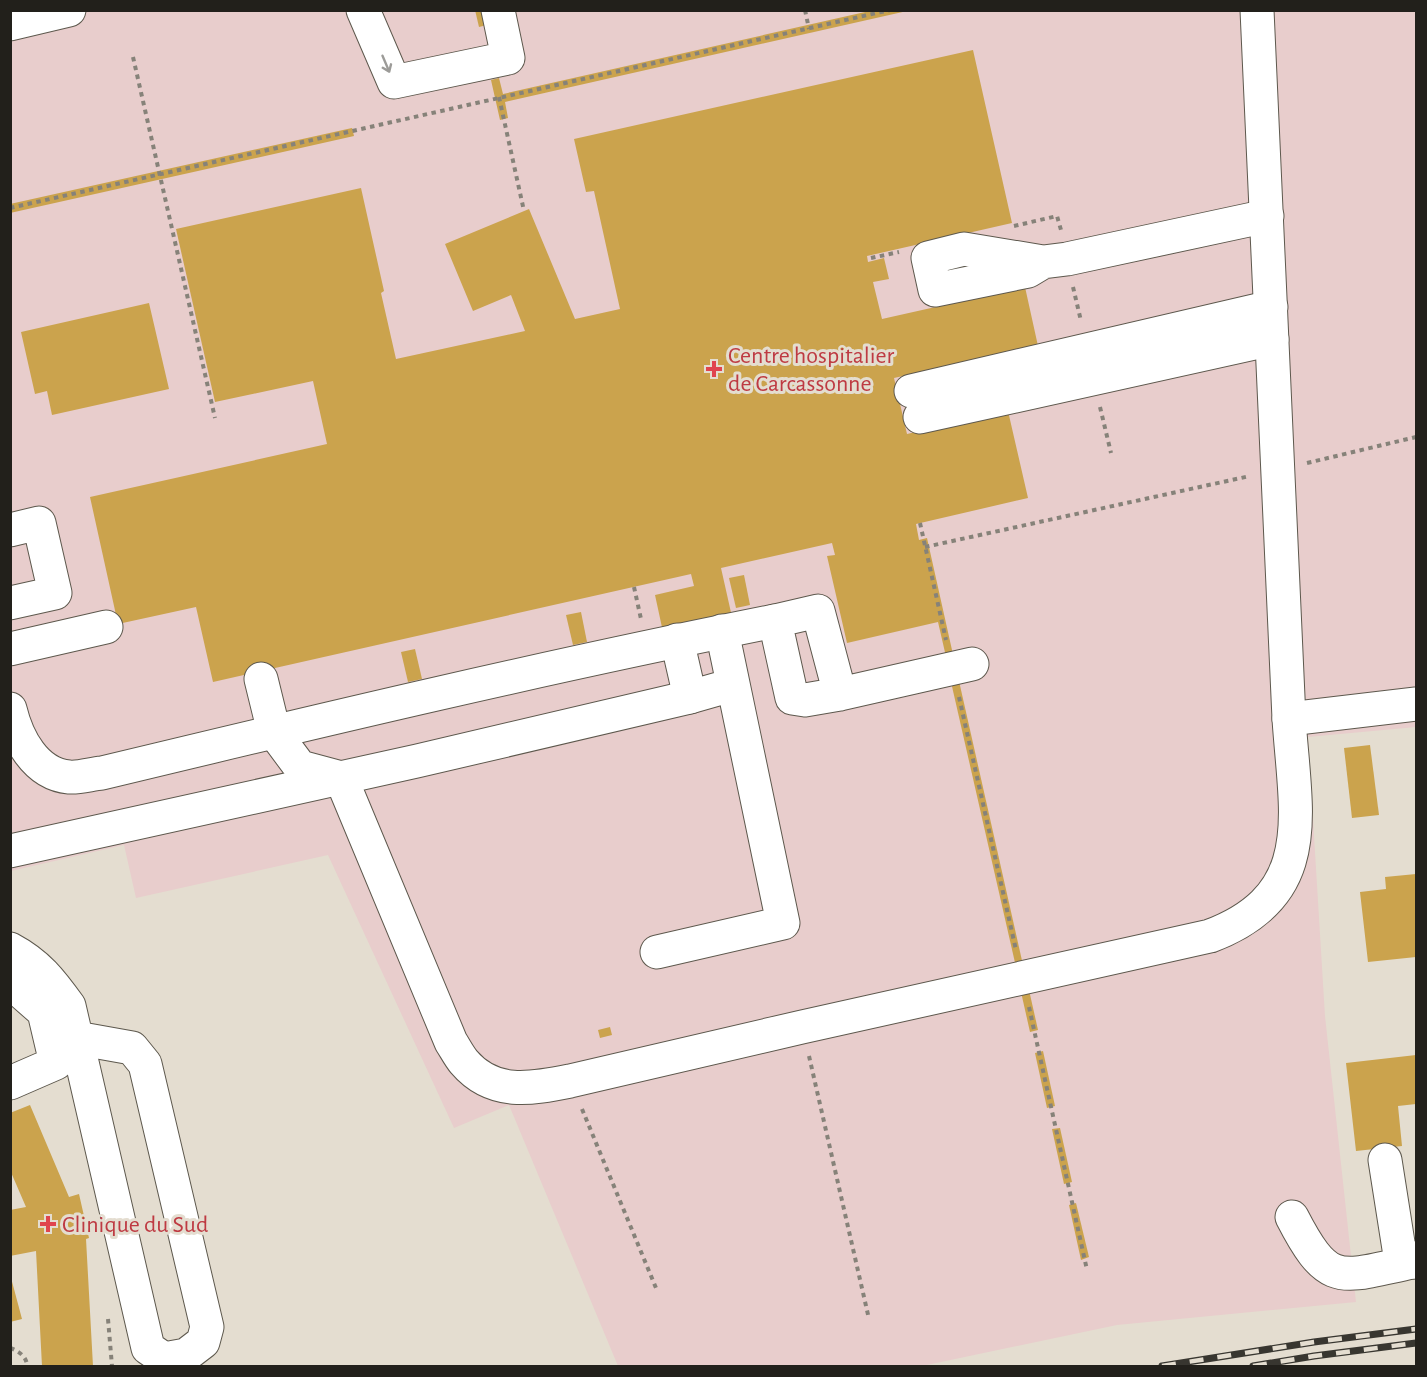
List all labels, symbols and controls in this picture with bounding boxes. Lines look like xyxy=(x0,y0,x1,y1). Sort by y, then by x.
one-way arrow xyxy=(381,55,392,73)
place label: Centre hospitalier de Carcassonne xyxy=(728,344,895,396)
marker: Centre hospitalier de Carcassonne xyxy=(705,360,723,378)
place label: Clinique du Sud xyxy=(62,1213,209,1237)
marker: Clinique du Sud xyxy=(39,1215,57,1233)

